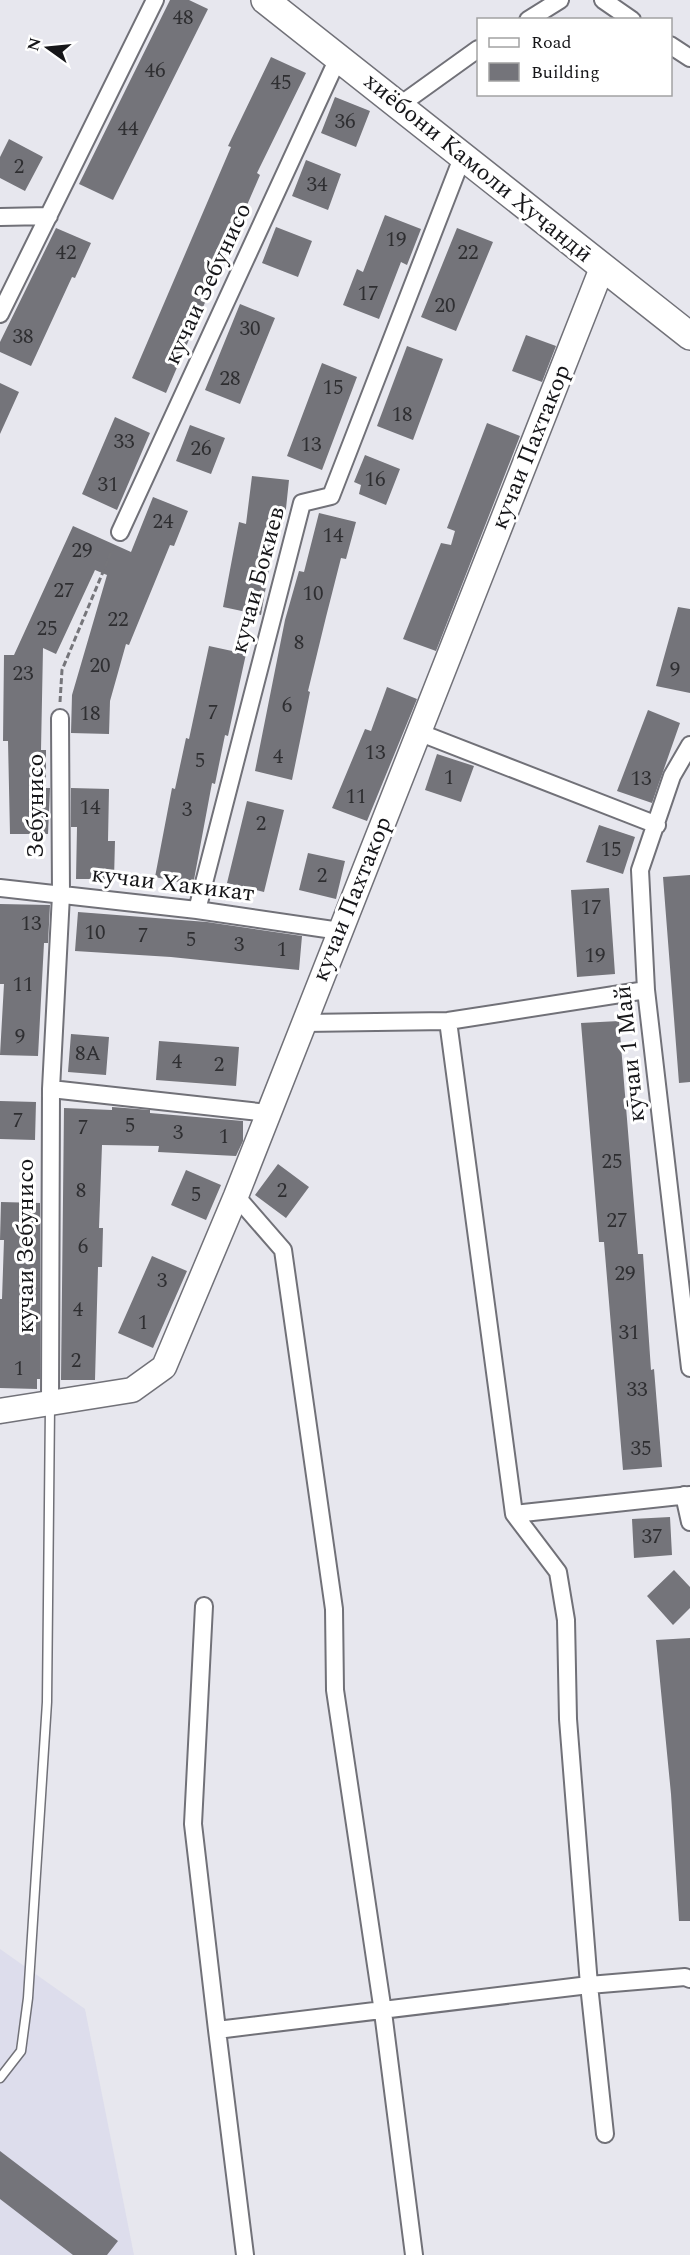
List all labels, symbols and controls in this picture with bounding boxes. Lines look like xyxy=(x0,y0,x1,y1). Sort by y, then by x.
house number: 48 xyxy=(173,2,194,34)
north arrow xyxy=(18,18,78,78)
legend xyxy=(477,18,672,96)
text: Road xyxy=(531,29,572,56)
text: N xyxy=(21,35,48,54)
house number: 46 xyxy=(145,55,166,87)
text: Building xyxy=(531,59,600,86)
street label: хиёбони Камоли Хуҷандӣ xyxy=(356,64,600,272)
house number: 45 xyxy=(271,67,292,99)
house number: 36 xyxy=(335,106,356,138)
house number: 44 xyxy=(118,113,139,145)
house number: 2 xyxy=(14,151,24,183)
house number: 34 xyxy=(307,169,328,201)
street label: кучаи Зебунисо xyxy=(155,197,261,371)
house number: 19 xyxy=(386,224,407,256)
house number: 42 xyxy=(56,237,77,269)
house number: 22 xyxy=(458,237,479,269)
house number: 17 xyxy=(358,278,379,310)
house number: 20 xyxy=(435,290,456,322)
house number: 30 xyxy=(240,313,261,345)
house number: 38 xyxy=(13,321,34,353)
street label: кучаи Пахтакор xyxy=(481,359,581,535)
house number: 28 xyxy=(220,363,241,395)
house number: 15 xyxy=(323,372,344,404)
house number: 18 xyxy=(392,399,413,431)
house number: 33 xyxy=(114,426,135,458)
house number: 13 xyxy=(301,429,322,461)
house number: 26 xyxy=(191,433,212,465)
house number: 16 xyxy=(365,464,386,496)
house number: 31 xyxy=(98,469,119,501)
street label: кучаи Бокиев xyxy=(221,503,295,657)
house number: 24 xyxy=(153,506,174,538)
house number: 14 xyxy=(323,520,344,552)
house number: 29 xyxy=(72,535,93,567)
house number: 27 xyxy=(54,575,75,607)
house number: 10 xyxy=(303,578,324,610)
house number: 22 xyxy=(108,604,129,636)
house number: 25 xyxy=(37,613,58,645)
house number: 8 xyxy=(294,627,304,659)
house number: 20 xyxy=(90,650,111,682)
house number: 9 xyxy=(670,654,680,686)
house number: 23 xyxy=(13,658,34,690)
house number: 6 xyxy=(282,690,292,722)
house number: 7 xyxy=(208,697,218,729)
house number: 18 xyxy=(80,698,101,730)
house number: 13 xyxy=(365,737,386,769)
house number: 4 xyxy=(273,741,284,773)
house number: 5 xyxy=(195,745,205,777)
street label: Зебунисо xyxy=(18,754,54,859)
house number: 1 xyxy=(444,762,454,794)
house number: 13 xyxy=(631,763,652,795)
house number: 11 xyxy=(346,781,367,813)
house number: 14 xyxy=(80,792,101,824)
house number: 3 xyxy=(182,794,193,826)
house number: 2 xyxy=(256,808,266,840)
street label: кучаи Пахтакор xyxy=(302,811,402,987)
house number: 15 xyxy=(601,834,622,866)
street label: кучаи Хакикат xyxy=(89,856,257,912)
house number: 2 xyxy=(317,860,327,892)
house number: 17 xyxy=(581,892,602,924)
house number: 13 xyxy=(21,908,42,940)
house number: 10 xyxy=(85,917,106,949)
house number: 7 xyxy=(138,920,148,952)
house number: 5 xyxy=(186,924,196,956)
house number: 3 xyxy=(234,929,245,961)
house number: 1 xyxy=(277,934,287,966)
house number: 19 xyxy=(585,940,606,972)
house number: 11 xyxy=(13,969,34,1001)
street label: кӯчаи 1 Май xyxy=(605,984,655,1124)
house number: 9 xyxy=(15,1021,25,1053)
house number: 8А xyxy=(75,1038,101,1070)
house number: 4 xyxy=(172,1046,183,1078)
house number: 2 xyxy=(214,1049,224,1081)
house number: 7 xyxy=(13,1105,23,1137)
house number: 5 xyxy=(125,1110,135,1142)
house number: 7 xyxy=(78,1112,88,1144)
house number: 3 xyxy=(173,1117,184,1149)
house number: 1 xyxy=(219,1121,229,1153)
house number: 25 xyxy=(602,1146,623,1178)
street label: кучаи Зебунисо xyxy=(8,1158,44,1334)
house number: 8 xyxy=(76,1175,86,1207)
house number: 2 xyxy=(277,1175,287,1207)
house number: 5 xyxy=(191,1179,201,1211)
house number: 27 xyxy=(607,1205,628,1237)
house number: 6 xyxy=(78,1231,88,1263)
house number: 29 xyxy=(615,1258,636,1290)
house number: 3 xyxy=(157,1265,168,1297)
house number: 4 xyxy=(73,1294,84,1326)
house number: 1 xyxy=(138,1307,148,1339)
house number: 31 xyxy=(619,1317,640,1349)
house number: 2 xyxy=(71,1345,81,1377)
house number: 1 xyxy=(14,1353,24,1385)
house number: 33 xyxy=(627,1374,648,1406)
house number: 35 xyxy=(631,1433,652,1465)
house number: 37 xyxy=(642,1521,663,1553)

